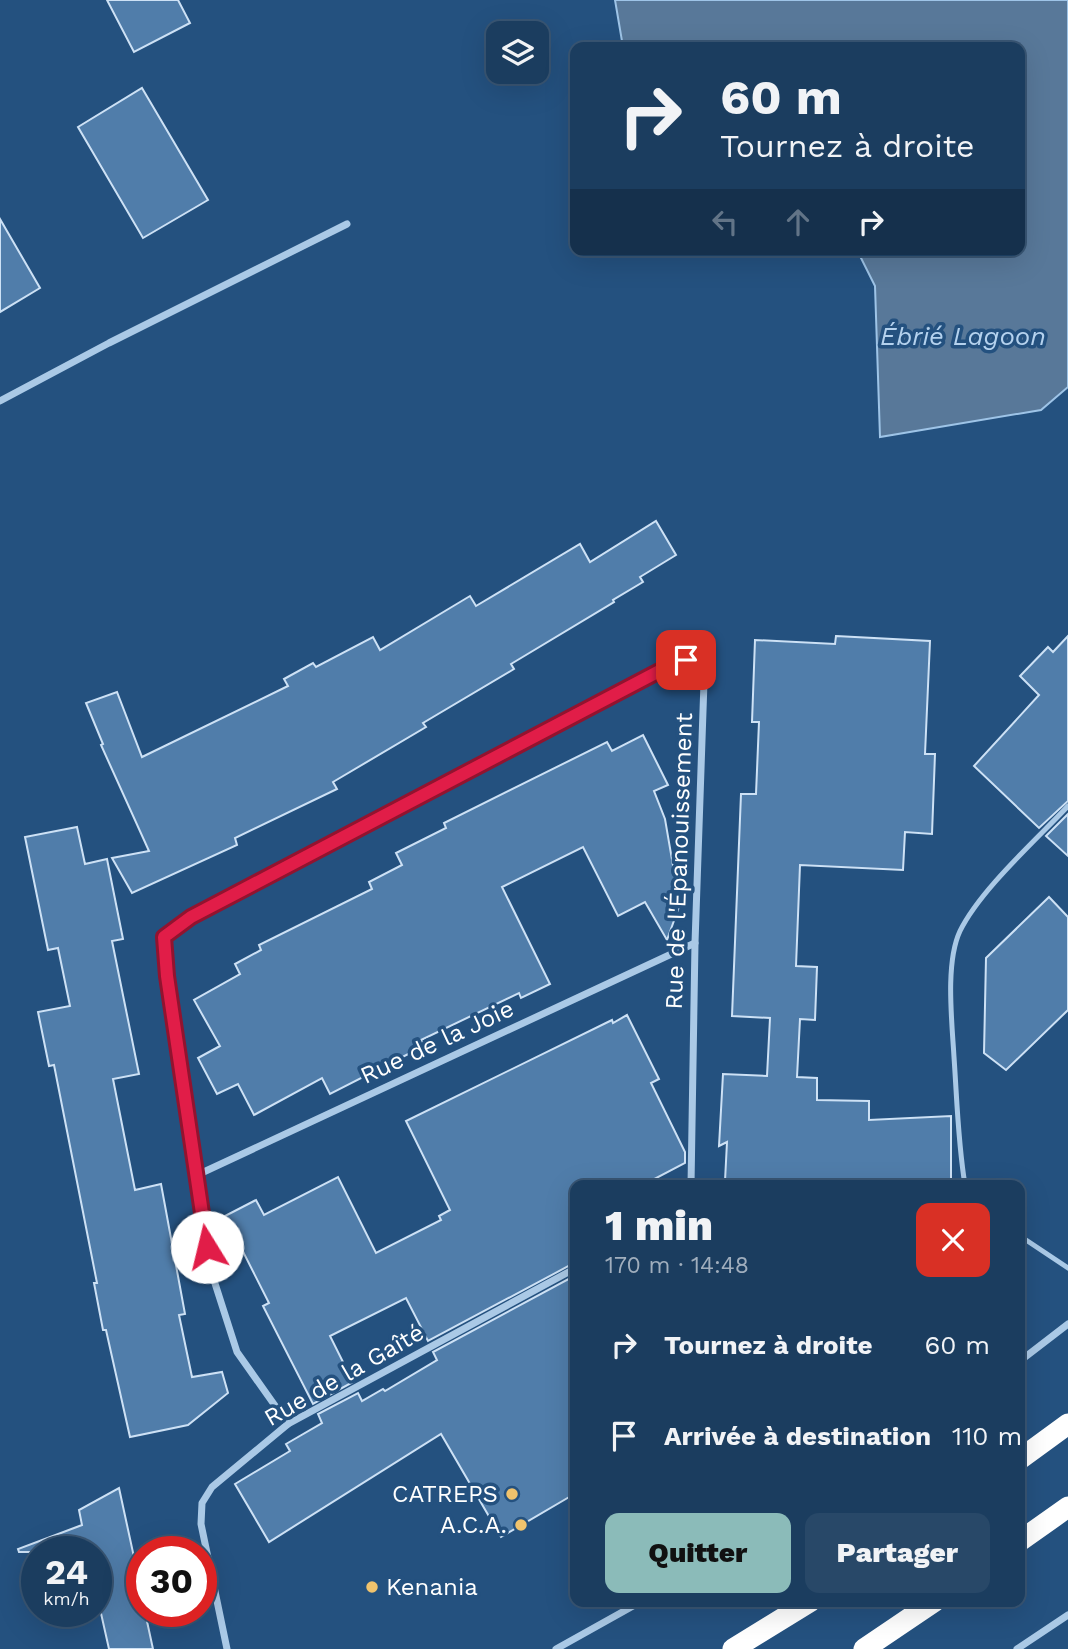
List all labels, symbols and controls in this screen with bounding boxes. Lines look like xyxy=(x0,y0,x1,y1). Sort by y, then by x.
map controls xyxy=(486,21,549,84)
button: layers xyxy=(486,21,549,84)
text: 60 m xyxy=(720,68,842,126)
icon: right xyxy=(605,70,696,161)
text: Tournez à droite xyxy=(720,127,975,165)
icon: left xyxy=(706,203,744,241)
icon: ahead xyxy=(779,203,817,241)
icon: right xyxy=(852,203,890,241)
water label: Ébrié Lagoon xyxy=(880,321,1046,351)
pin xyxy=(656,630,716,690)
icon: arrive xyxy=(667,641,705,679)
street label: Rue de l'Épanouissement xyxy=(660,712,698,1010)
street label: Rue de la Joie xyxy=(356,994,518,1090)
text: 1 min xyxy=(605,1201,713,1250)
button: close xyxy=(916,1203,990,1277)
position arrow xyxy=(170,1210,244,1284)
text: 170 m · 14:48 xyxy=(605,1252,749,1279)
street label: Rue de la Gaîté xyxy=(259,1318,429,1432)
icon: right xyxy=(605,1326,643,1364)
text: Tournez à droite xyxy=(664,1330,873,1360)
text: 60 m xyxy=(924,1330,990,1360)
icon: arrive xyxy=(605,1417,643,1455)
text: Arrivée à destination xyxy=(664,1421,931,1451)
text: 110 m xyxy=(952,1421,1022,1451)
place label: CATREPS xyxy=(392,1480,498,1508)
marker: CATREPS xyxy=(504,1486,520,1502)
place label: A.C.A. xyxy=(440,1511,507,1539)
button: Quitter xyxy=(605,1513,791,1593)
button: Partager xyxy=(805,1513,990,1593)
marker: A.C.A. xyxy=(513,1517,529,1533)
speed limit sign: 30 xyxy=(126,1536,217,1627)
text: 24 xyxy=(45,1551,88,1593)
place label: Kenania xyxy=(386,1573,478,1601)
marker: Kenania xyxy=(364,1579,380,1595)
text: km/h xyxy=(43,1588,90,1609)

